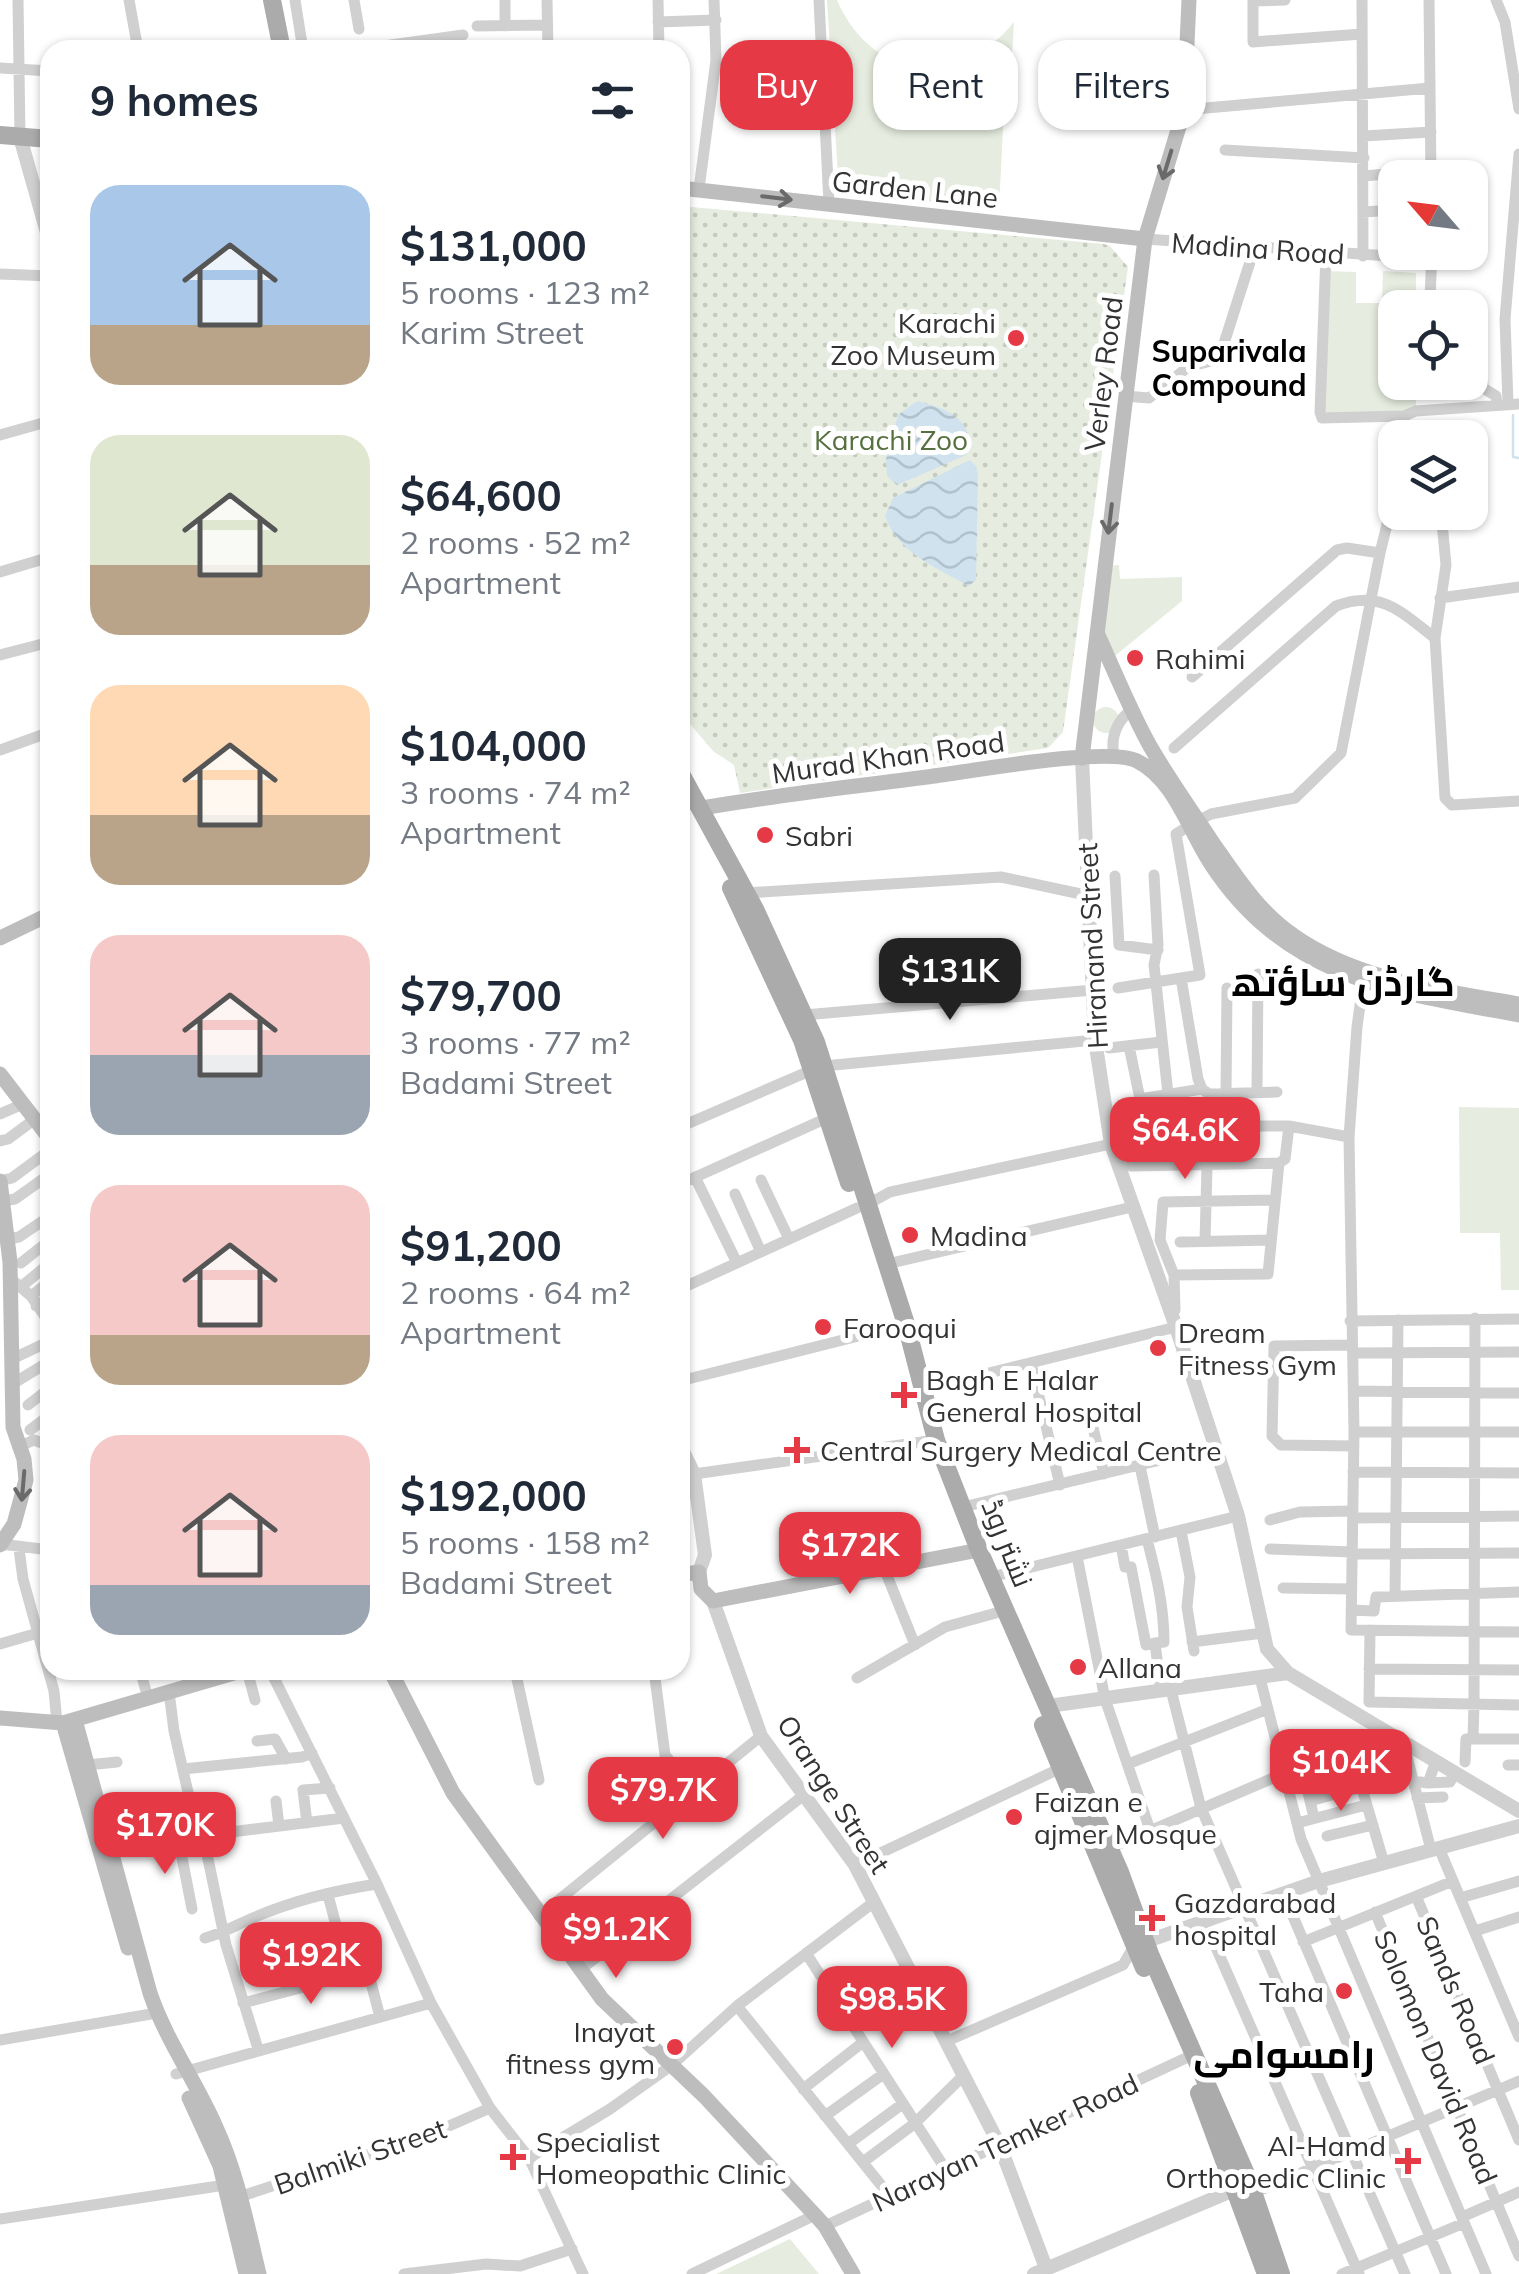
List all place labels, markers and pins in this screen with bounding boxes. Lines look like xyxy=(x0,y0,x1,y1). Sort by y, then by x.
place label: Karachi Zoo Museum xyxy=(830,305,996,372)
marker: Karachi Zoo Museum xyxy=(1005,327,1027,349)
place label: Rahimi xyxy=(1155,641,1245,676)
marker: Rahimi xyxy=(1124,647,1146,669)
place label: Sabri xyxy=(785,818,853,853)
marker: Sabri xyxy=(754,824,776,846)
pin: $131K xyxy=(880,938,1020,1023)
pin: $64.6K xyxy=(1104,1097,1266,1182)
place label: Madina xyxy=(930,1218,1028,1253)
marker: Madina xyxy=(899,1224,921,1246)
place label: Farooqui xyxy=(843,1310,957,1345)
place label: Dream Fitness Gym xyxy=(1178,1315,1337,1382)
marker: Farooqui xyxy=(812,1316,834,1338)
marker: Dream Fitness Gym xyxy=(1147,1337,1169,1359)
place label: Bagh E Halar General Hospital xyxy=(926,1362,1142,1429)
marker: Bagh E Halar General Hospital xyxy=(891,1382,917,1408)
place label: Central Surgery Medical Centre xyxy=(820,1433,1221,1468)
marker: Central Surgery Medical Centre xyxy=(784,1437,810,1463)
pin: $172K xyxy=(780,1512,920,1597)
place label: Allana xyxy=(1098,1650,1182,1685)
marker: Allana xyxy=(1067,1656,1089,1678)
pin: $104K xyxy=(1271,1729,1411,1814)
pin: $79.7K xyxy=(582,1757,744,1842)
place label: Faizan e ajmer Mosque xyxy=(1034,1784,1217,1851)
pin: $170K xyxy=(95,1792,235,1877)
marker: Faizan e ajmer Mosque xyxy=(1003,1806,1025,1828)
place label: Gazdarabad hospital xyxy=(1174,1885,1336,1952)
pin: $91.2K xyxy=(535,1896,697,1981)
marker: Gazdarabad hospital xyxy=(1139,1905,1165,1931)
pin: $192K xyxy=(241,1922,381,2007)
pin: $98.5K xyxy=(811,1966,973,2051)
place label: Taha xyxy=(1259,1974,1324,2009)
marker: Taha xyxy=(1333,1980,1355,2002)
place label: Inayat fitness gym xyxy=(506,2014,655,2081)
marker: Inayat fitness gym xyxy=(664,2036,686,2058)
place label: Specialist Homeopathic Clinic xyxy=(536,2124,786,2191)
place label: Al-Hamd Orthopedic Clinic xyxy=(1165,2128,1386,2195)
marker: Specialist Homeopathic Clinic xyxy=(500,2144,526,2170)
marker: Al-Hamd Orthopedic Clinic xyxy=(1395,2148,1421,2174)

